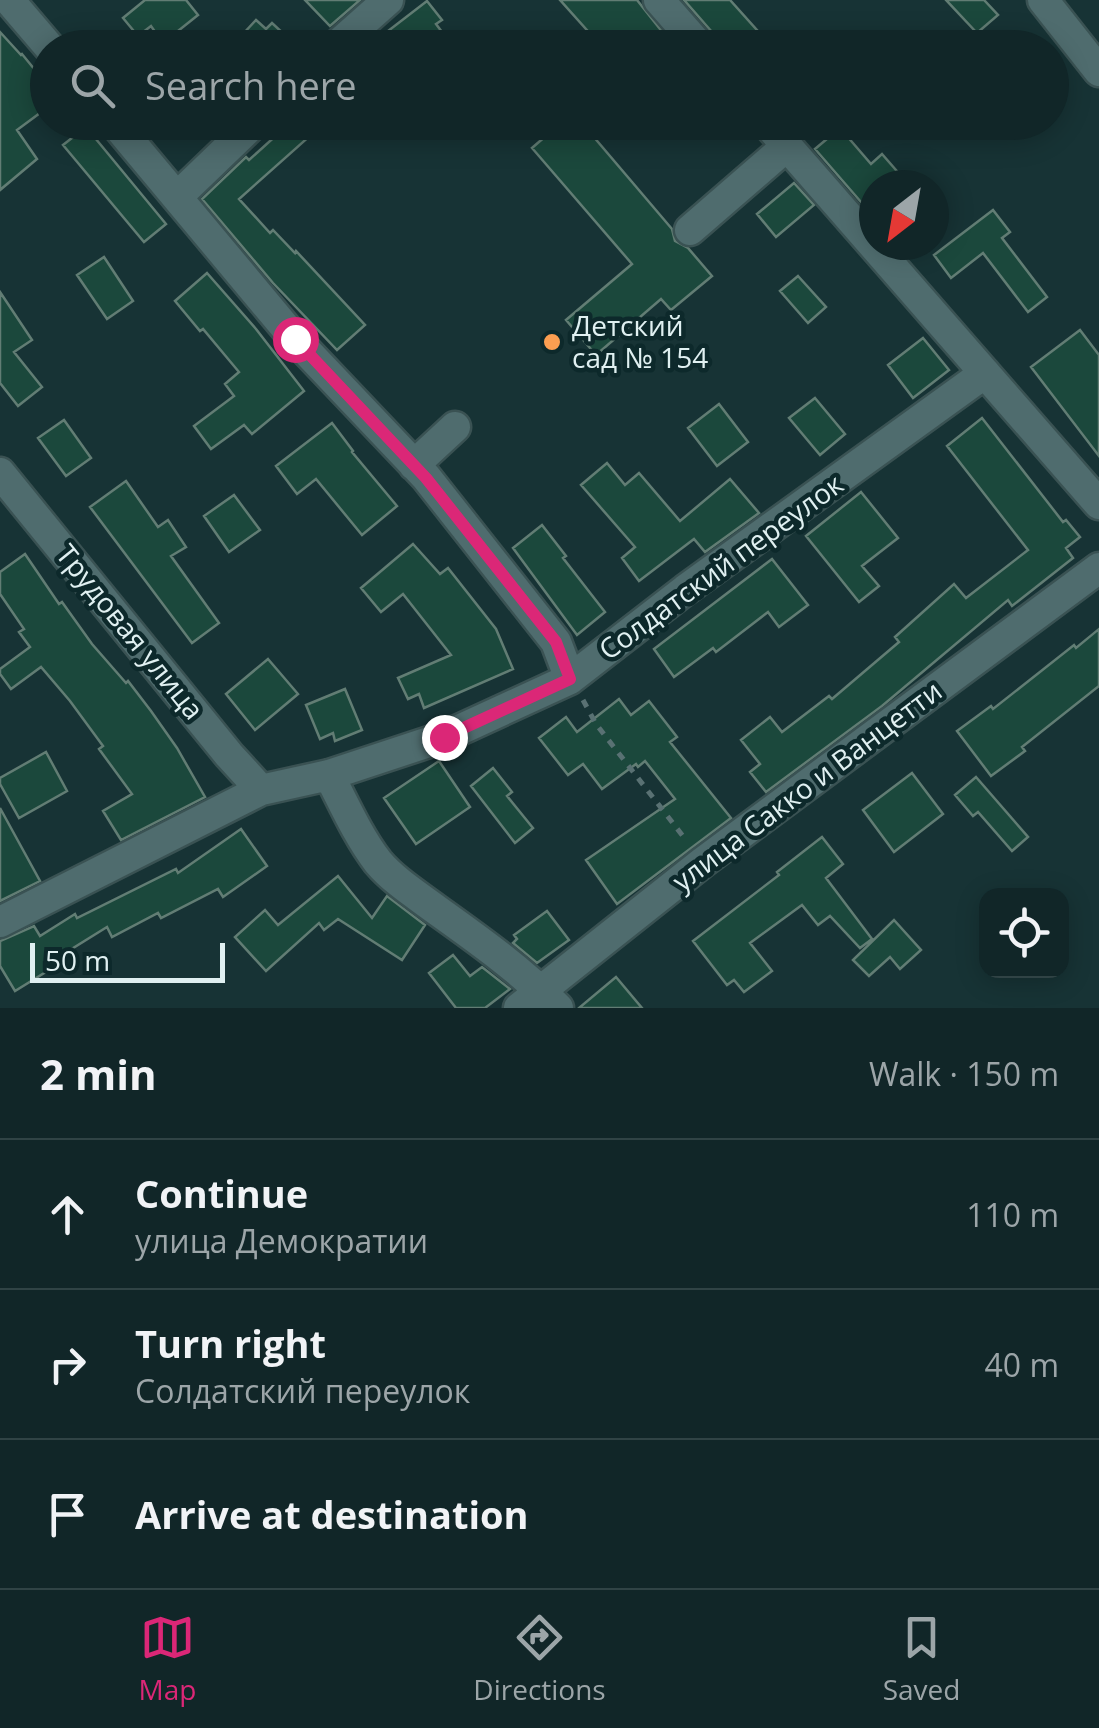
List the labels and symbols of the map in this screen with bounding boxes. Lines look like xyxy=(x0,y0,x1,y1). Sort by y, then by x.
north arrow xyxy=(859,170,949,260)
place label: Детский сад № 154 xyxy=(572,306,708,376)
route start xyxy=(273,317,319,363)
marker: Детский сад № 154 xyxy=(541,331,563,353)
street label: Солдатский переулок xyxy=(591,464,851,668)
street label: Трудовая улица xyxy=(48,536,213,727)
street label: улица Сакко и Ванцетти xyxy=(664,671,949,899)
route end xyxy=(422,715,468,761)
scale bar xyxy=(30,938,225,983)

